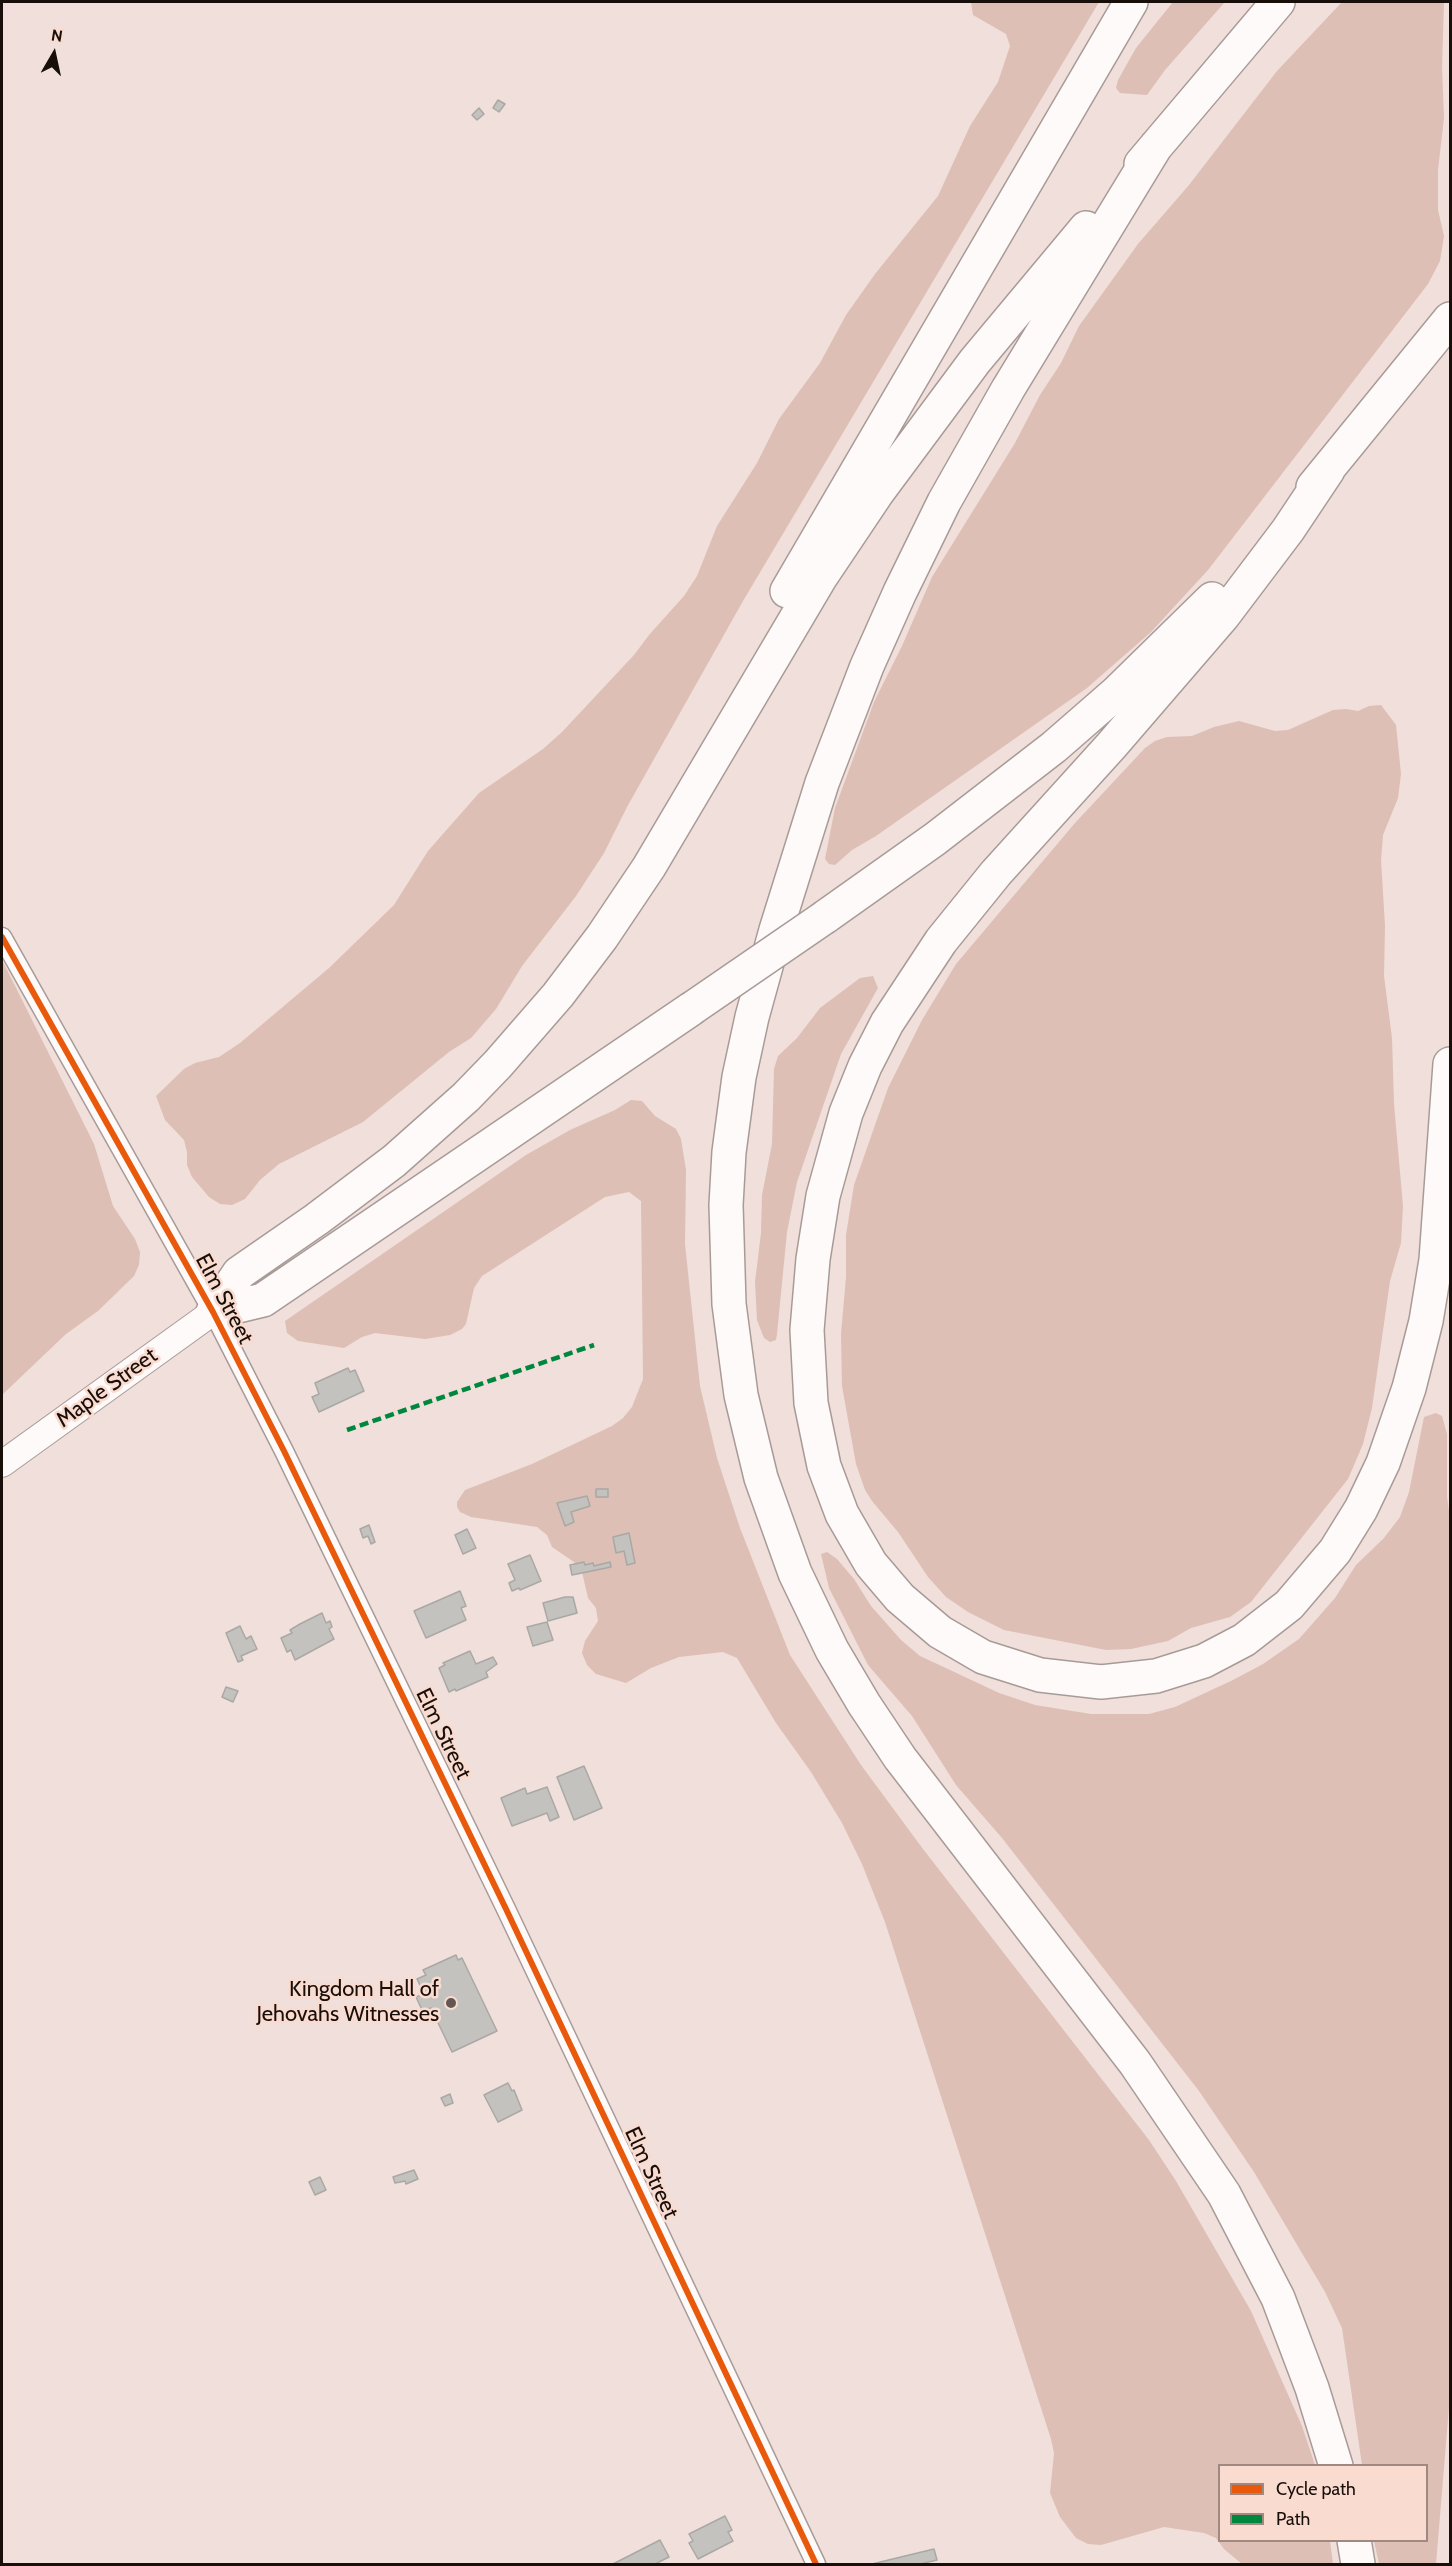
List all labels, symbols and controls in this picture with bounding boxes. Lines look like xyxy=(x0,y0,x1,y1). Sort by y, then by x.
north arrow xyxy=(24,24,84,84)
text: N xyxy=(50,25,64,46)
street label: Elm Street xyxy=(189,1249,259,1349)
street label: Maple Street xyxy=(51,1343,163,1433)
street label: Elm Street xyxy=(410,1684,476,1784)
place label: Kingdom Hall of Jehovahs Witnesses xyxy=(256,1977,439,2029)
marker: Kingdom Hall of Jehovahs Witnesses xyxy=(444,1996,458,2010)
street label: Elm Street xyxy=(618,2123,684,2223)
legend xyxy=(1218,2464,1428,2542)
text: Cycle path xyxy=(1276,2478,1356,2500)
text: Path xyxy=(1276,2508,1310,2530)

